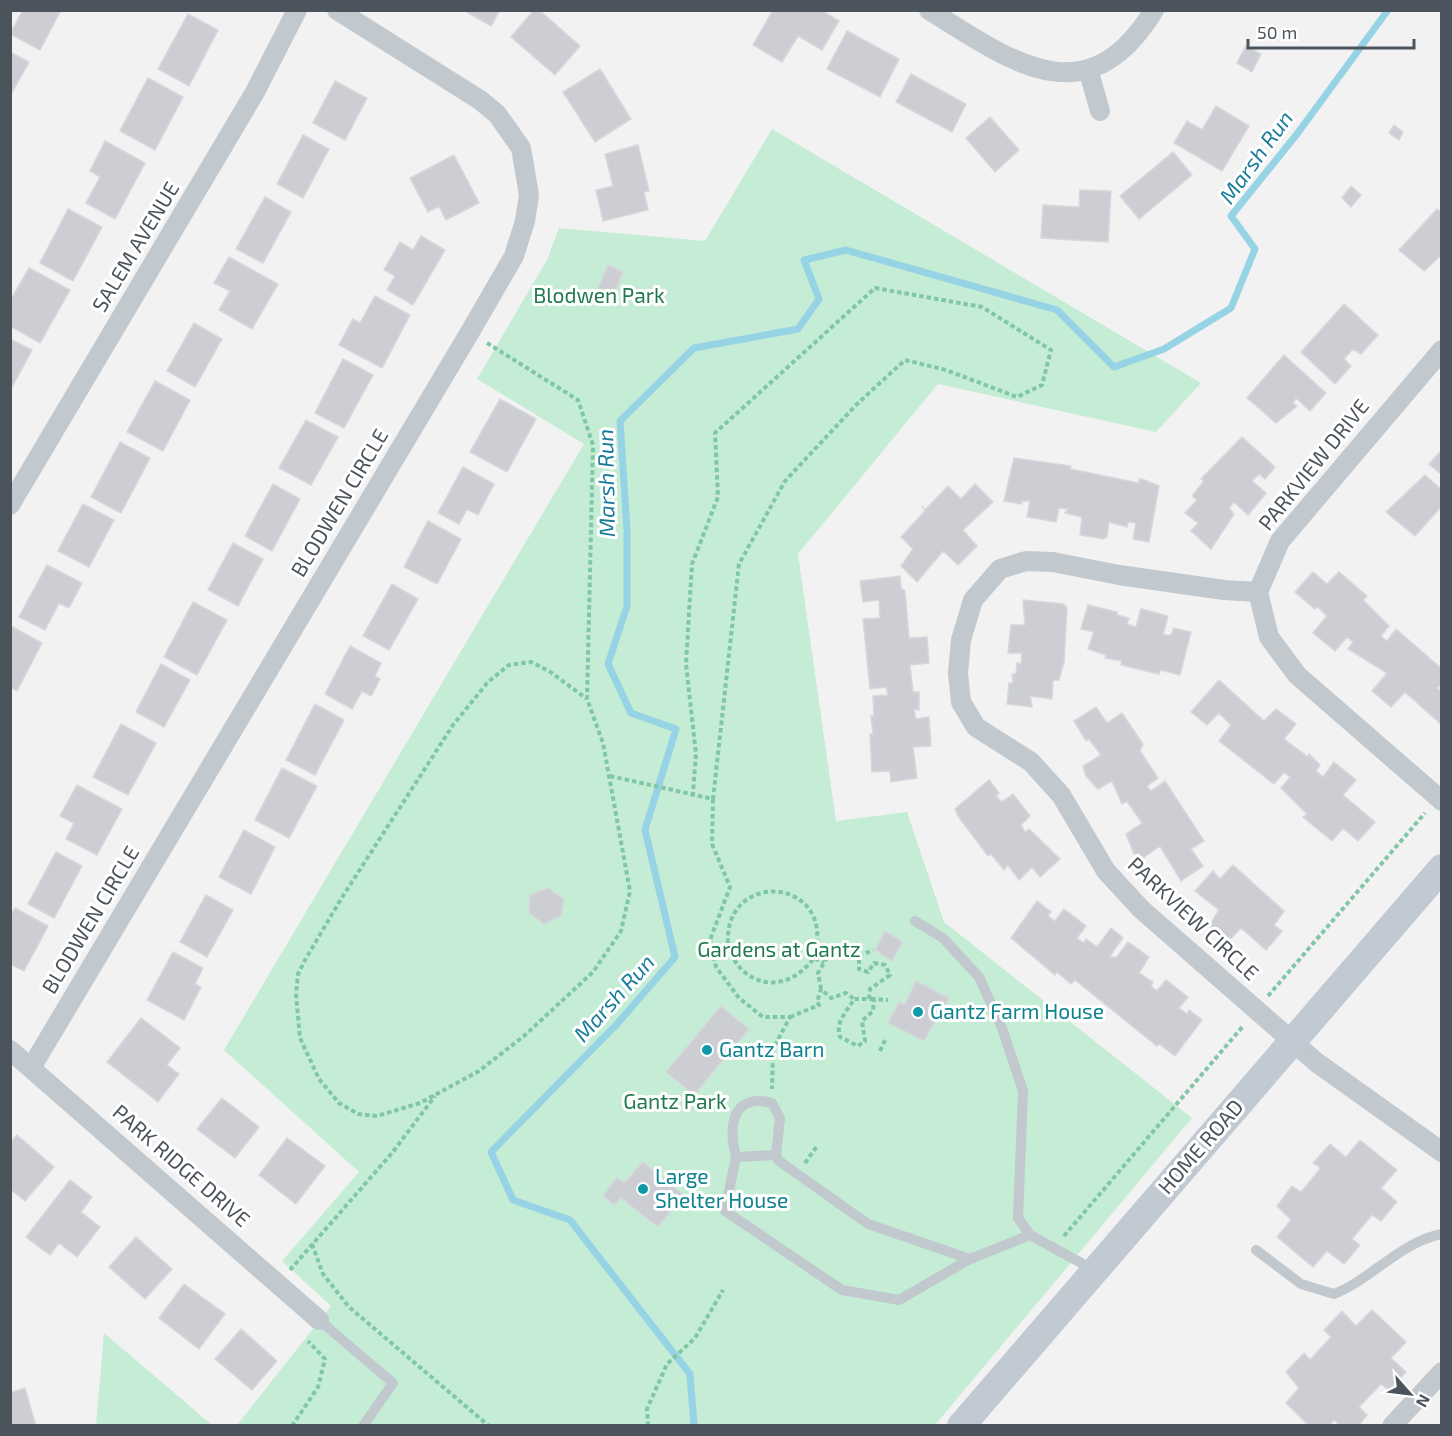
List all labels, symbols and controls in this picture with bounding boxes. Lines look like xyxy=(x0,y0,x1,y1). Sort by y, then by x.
scale bar xyxy=(1248,12,1414,50)
text: 50 m xyxy=(1257,21,1297,43)
water label: Marsh Run xyxy=(1213,105,1298,208)
street label: SALEM AVENUE xyxy=(86,177,183,316)
park label: Blodwen Park xyxy=(533,282,665,307)
street label: PARKVIEW DRIVE xyxy=(1252,393,1373,535)
street label: BLODWEN CIRCLE xyxy=(285,424,393,580)
water label: Marsh Run xyxy=(591,429,619,537)
street label: BLODWEN CIRCLE xyxy=(36,841,144,997)
street label: PARKVIEW CIRCLE xyxy=(1124,851,1265,985)
park label: Gardens at Gantz xyxy=(697,936,861,961)
water label: Marsh Run xyxy=(567,948,659,1046)
place label: Gantz Farm House xyxy=(930,998,1104,1023)
marker: Gantz Farm House xyxy=(911,1005,925,1019)
place label: Gantz Barn xyxy=(719,1036,824,1061)
marker: Gantz Barn xyxy=(700,1043,714,1057)
park label: Gantz Park xyxy=(623,1088,727,1113)
street label: HOME ROAD xyxy=(1152,1094,1248,1198)
street label: PARK RIDGE DRIVE xyxy=(108,1098,256,1231)
place label: Large Shelter House xyxy=(655,1163,788,1212)
marker: Large Shelter House xyxy=(636,1182,650,1196)
north arrow xyxy=(1380,1364,1440,1424)
text: N xyxy=(1413,1392,1435,1411)

